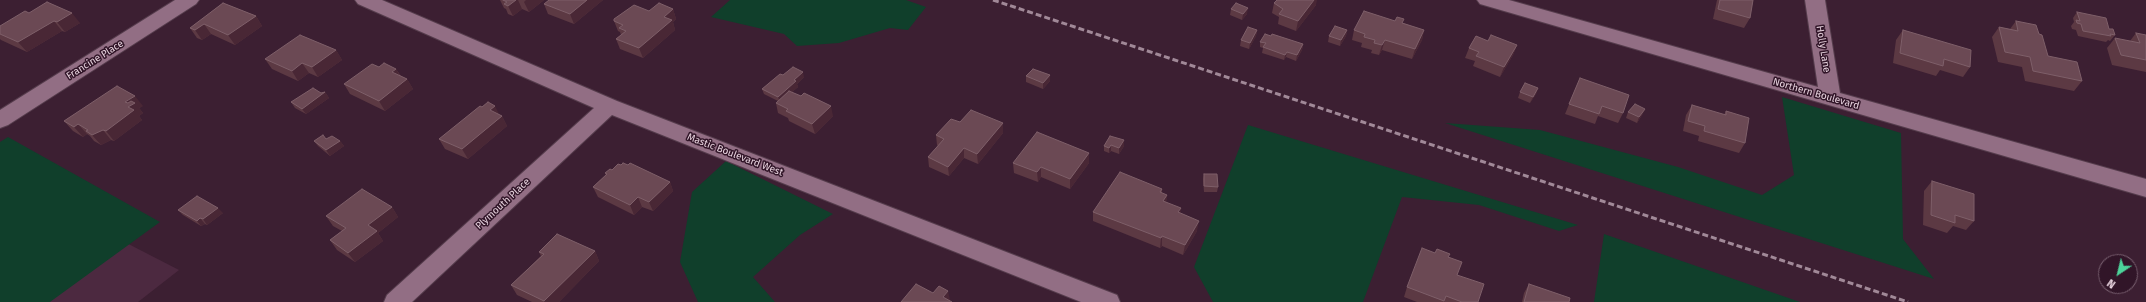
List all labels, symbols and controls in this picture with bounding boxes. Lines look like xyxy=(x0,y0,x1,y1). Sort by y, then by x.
street label: Holly Lane xyxy=(1813,25,1833,73)
street label: Francine Place xyxy=(64,38,126,82)
street label: Northern Boulevard xyxy=(1771,76,1861,112)
street label: Mastic Boulevard West xyxy=(685,131,785,179)
street label: Plymouth Place xyxy=(473,176,533,232)
north arrow xyxy=(2098,254,2138,294)
text: N xyxy=(2105,276,2118,291)

